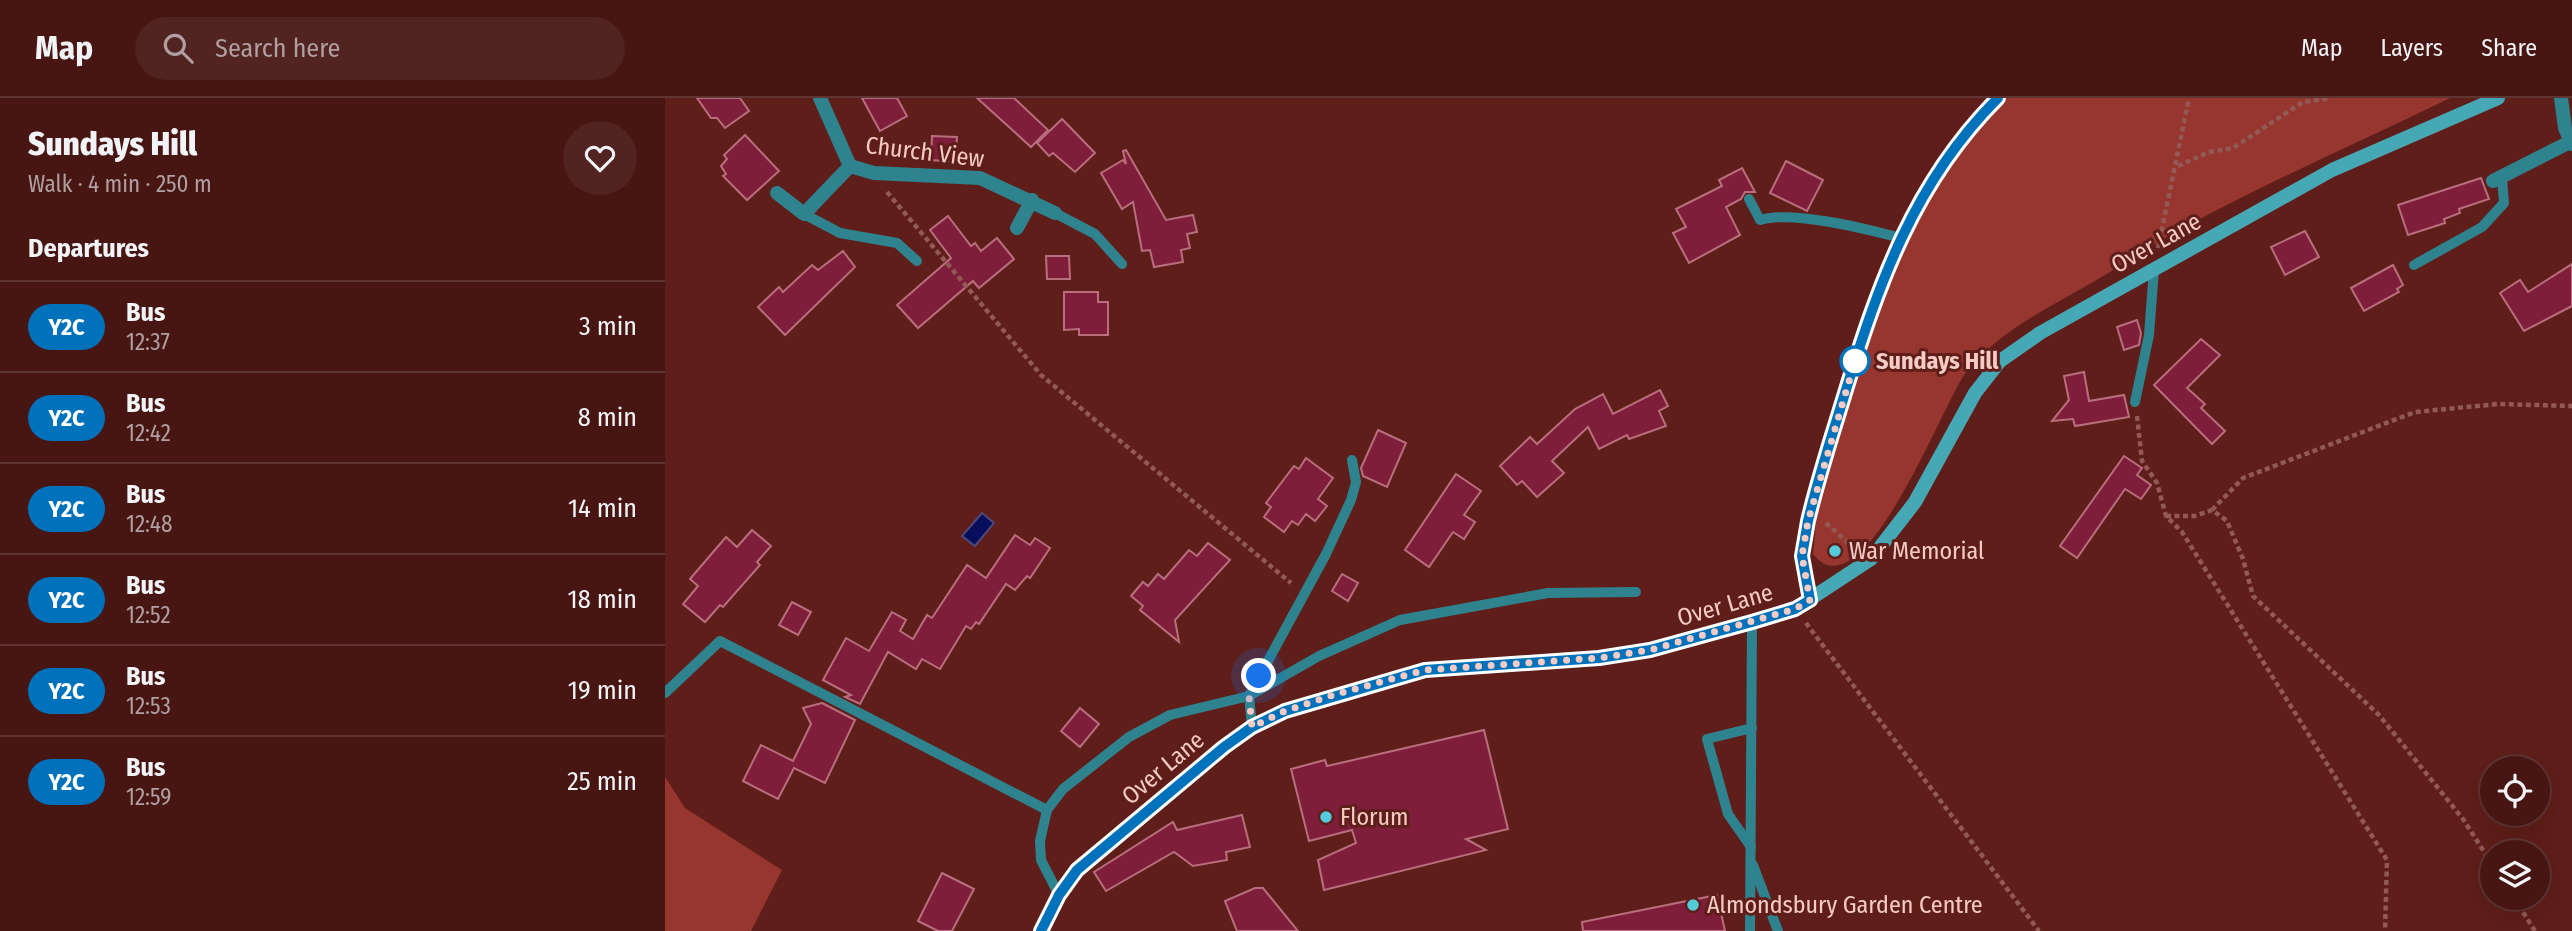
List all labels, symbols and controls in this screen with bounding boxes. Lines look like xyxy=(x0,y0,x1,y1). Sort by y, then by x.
search box xyxy=(135,17,625,80)
text: Map xyxy=(35,28,93,68)
icon: search xyxy=(159,29,197,67)
text: Search here xyxy=(215,33,340,64)
text: Map xyxy=(2301,34,2343,62)
text: Layers xyxy=(2381,34,2443,62)
text: Share xyxy=(2481,34,2537,62)
button: heart xyxy=(563,121,637,195)
text: Sundays Hill xyxy=(28,124,197,164)
street label: Church View xyxy=(864,131,986,173)
text: Walk · 4 min · 250 m xyxy=(28,170,212,198)
street label: Over Lane xyxy=(2106,207,2206,279)
text: Departures xyxy=(28,233,149,264)
text: Bus xyxy=(126,297,165,328)
text: 3 min xyxy=(579,311,637,342)
text: Y2C xyxy=(48,313,85,341)
text: 12:37 xyxy=(126,328,170,356)
marker: Sundays Hill xyxy=(1840,346,1870,376)
place label: Sundays Hill xyxy=(1876,347,1999,375)
text: Bus xyxy=(126,388,165,419)
text: 8 min xyxy=(578,402,637,433)
text: Y2C xyxy=(48,404,85,432)
text: 12:42 xyxy=(126,419,171,447)
text: Bus xyxy=(126,479,165,510)
text: 14 min xyxy=(568,493,637,524)
text: Y2C xyxy=(48,495,85,523)
text: 12:48 xyxy=(126,510,173,538)
place label: War Memorial xyxy=(1849,537,1984,565)
marker: War Memorial xyxy=(1827,543,1843,559)
text: Bus xyxy=(126,570,165,601)
street label: Over Lane xyxy=(1674,578,1776,632)
text: 18 min xyxy=(568,584,637,615)
text: Y2C xyxy=(48,586,85,614)
text: 12:52 xyxy=(126,601,171,629)
your location xyxy=(1241,658,1276,693)
text: Bus xyxy=(126,661,165,692)
text: 19 min xyxy=(568,675,637,706)
text: Y2C xyxy=(48,677,85,705)
text: 12:53 xyxy=(126,692,171,720)
street label: Over Lane xyxy=(1116,726,1210,810)
text: Bus xyxy=(126,752,165,783)
map controls xyxy=(2480,756,2550,910)
button: locate xyxy=(2480,756,2550,826)
text: 25 min xyxy=(567,766,637,797)
text: Y2C xyxy=(48,768,85,796)
text: 12:59 xyxy=(126,783,171,811)
place label: Florum xyxy=(1340,803,1409,831)
marker: Florum xyxy=(1318,809,1334,825)
button: layers xyxy=(2480,840,2550,910)
place label: Almondsbury Garden Centre xyxy=(1707,891,1983,919)
marker: Almondsbury Garden Centre xyxy=(1685,897,1701,913)

